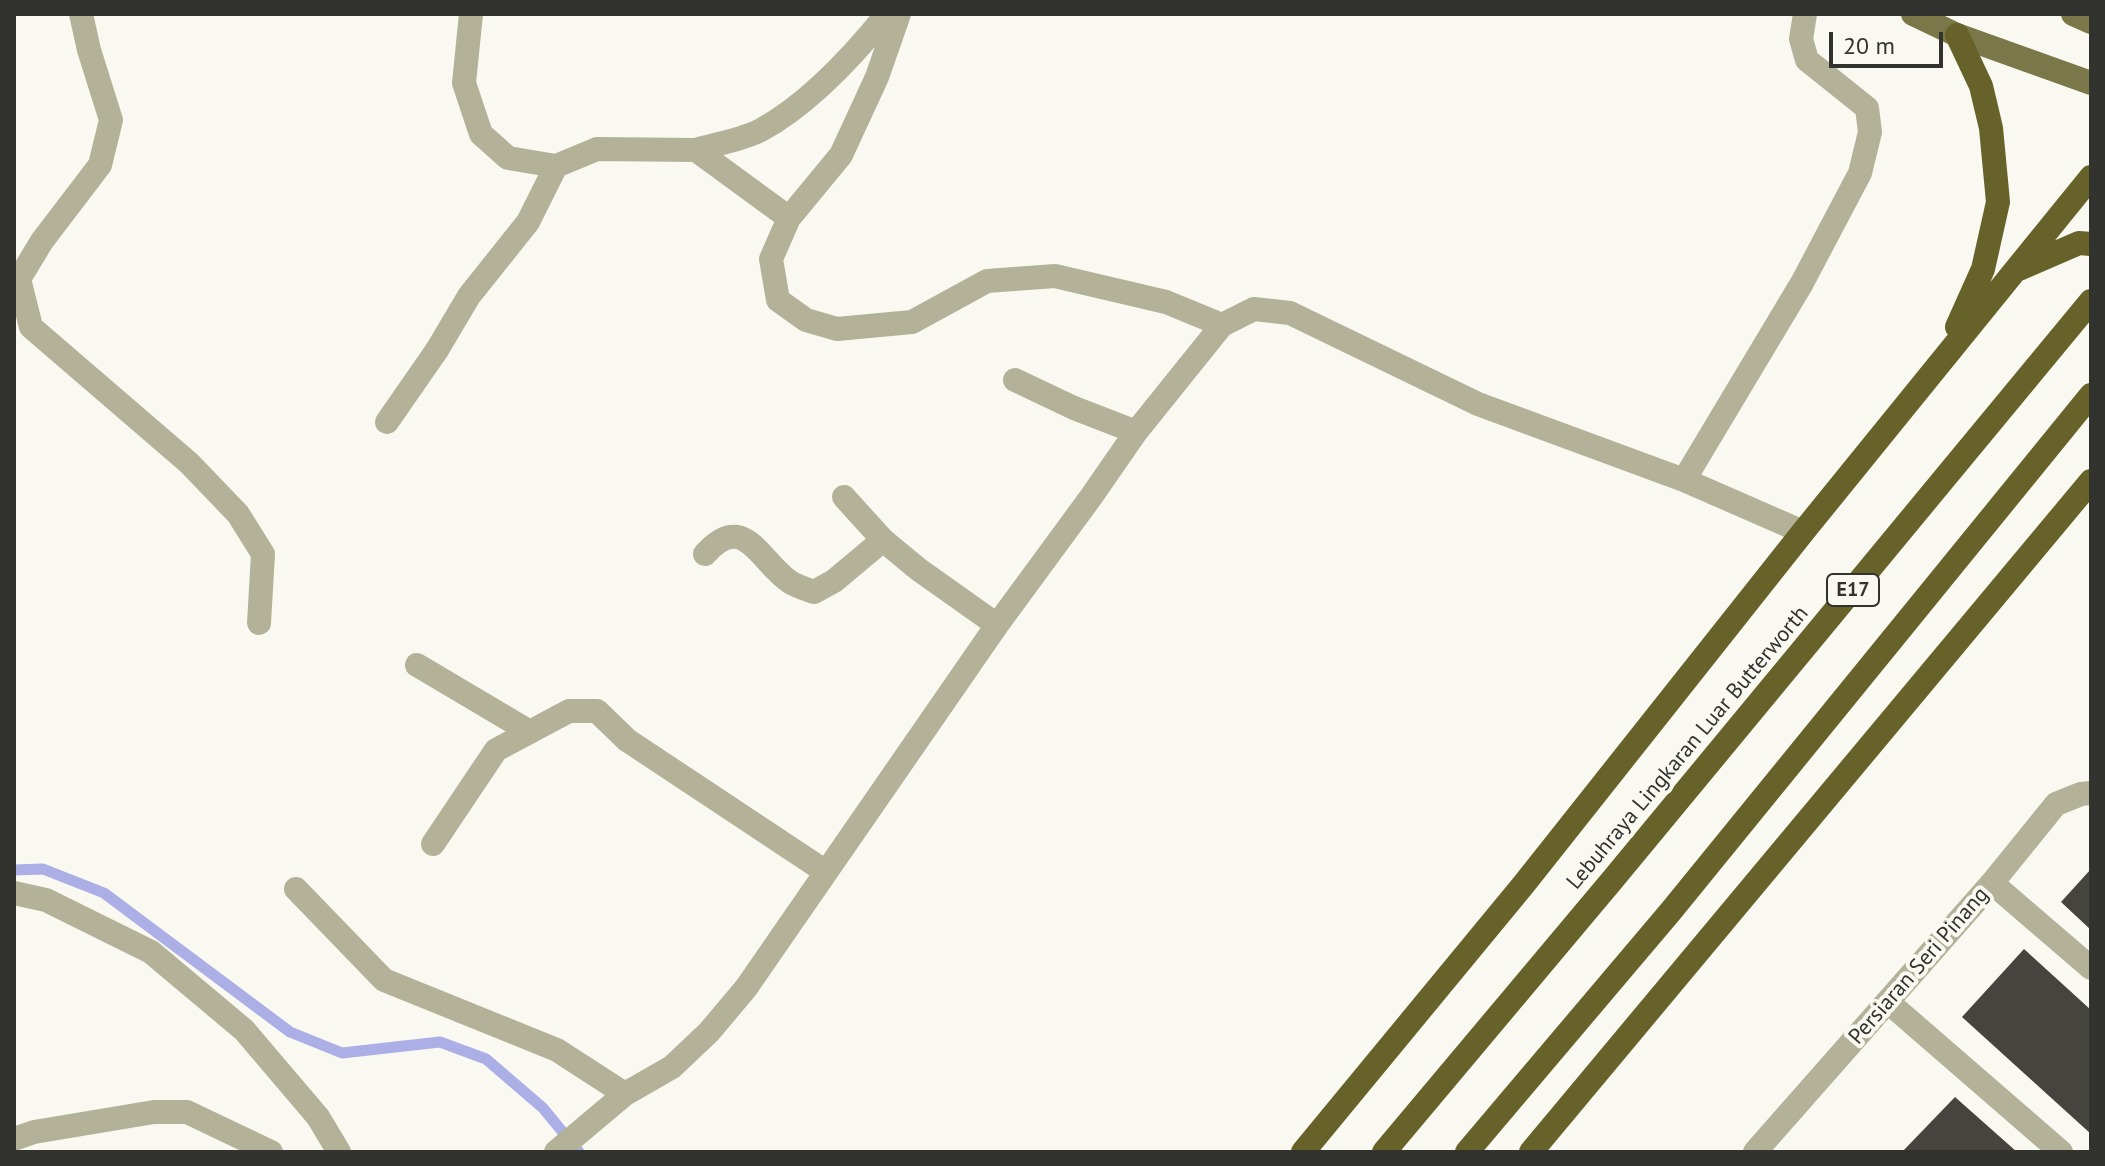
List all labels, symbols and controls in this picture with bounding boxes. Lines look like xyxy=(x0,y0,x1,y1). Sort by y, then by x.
scale bar xyxy=(1833,16,1947,66)
text: 20 m xyxy=(1843,30,1895,61)
road number: E17 xyxy=(1827,574,1879,606)
street label: Lebuhraya Lingkaran Luar Butterworth xyxy=(1562,601,1814,895)
street label: Persiaran Seri Pinang xyxy=(1844,882,1994,1050)

